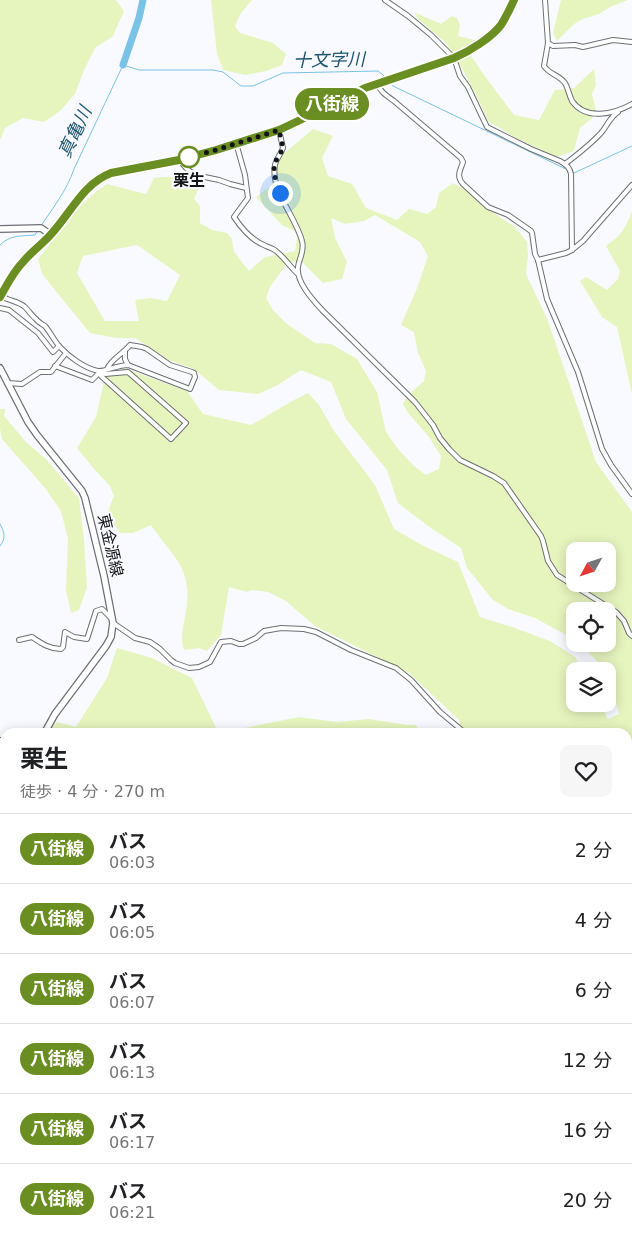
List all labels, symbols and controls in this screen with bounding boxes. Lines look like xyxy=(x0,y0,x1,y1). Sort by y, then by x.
water label: 十文字川 xyxy=(293,48,367,71)
line badge: 八街線 xyxy=(303,88,361,120)
text: 八街線 xyxy=(305,93,359,114)
water label: 真亀川 xyxy=(54,101,96,161)
marker: 栗生 xyxy=(178,146,200,168)
place label: 栗生 xyxy=(173,171,205,190)
your location xyxy=(268,181,293,206)
street label: 東金源線 xyxy=(94,512,127,578)
north arrow xyxy=(566,542,616,592)
map controls xyxy=(566,542,616,712)
button: locate xyxy=(566,602,616,652)
button: layers xyxy=(566,662,616,712)
text: 栗生 xyxy=(20,745,68,773)
button: heart xyxy=(560,745,612,797)
text: 徒歩 · 4 分 · 270 m xyxy=(20,782,165,801)
text: バス xyxy=(109,830,147,852)
text: 八街線 xyxy=(30,838,84,859)
text: 2 分 xyxy=(575,839,612,861)
text: 06:03 xyxy=(109,853,155,872)
text: バス xyxy=(109,900,147,922)
text: 八街線 xyxy=(30,908,84,929)
text: 4 分 xyxy=(575,909,612,931)
text: 06:05 xyxy=(109,923,155,942)
text: バス xyxy=(109,970,147,992)
text: 八街線 xyxy=(30,978,84,999)
text: 6 分 xyxy=(575,979,612,1001)
text: 06:07 xyxy=(109,993,155,1012)
text: バス xyxy=(109,1040,147,1062)
text: 八街線 xyxy=(30,1048,84,1069)
text: 12 分 xyxy=(563,1049,612,1071)
text: 06:13 xyxy=(109,1063,155,1082)
text: バス xyxy=(109,1110,147,1132)
text: 八街線 xyxy=(30,1118,84,1139)
text: 16 分 xyxy=(563,1119,612,1141)
text: 06:17 xyxy=(109,1133,155,1152)
text: バス xyxy=(109,1180,147,1202)
text: 八街線 xyxy=(30,1188,84,1209)
text: 20 分 xyxy=(563,1189,612,1211)
text: 06:21 xyxy=(109,1203,155,1222)

